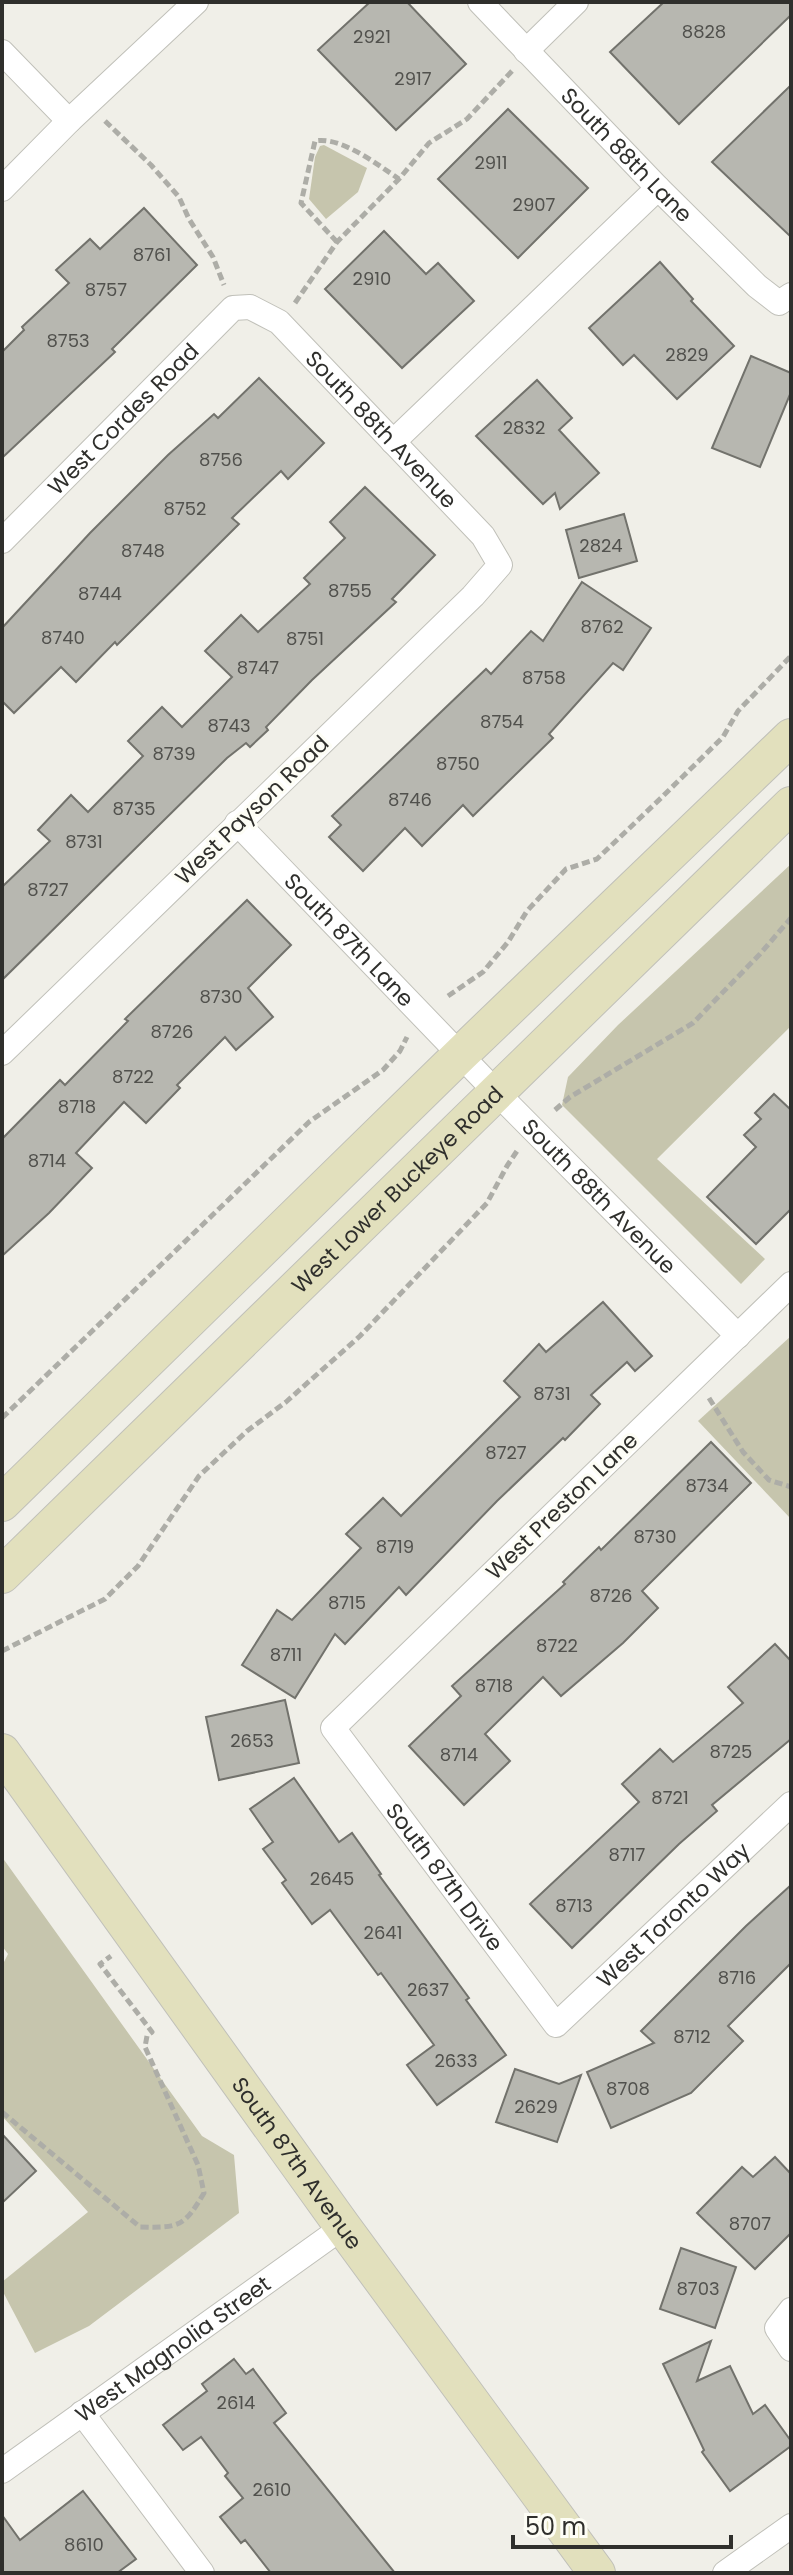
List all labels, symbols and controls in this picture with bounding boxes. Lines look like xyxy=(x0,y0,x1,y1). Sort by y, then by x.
house number: 8828 xyxy=(682,19,726,44)
house number: 2921 xyxy=(353,24,391,49)
house number: 2917 xyxy=(394,66,432,91)
street label: South 88th Lane xyxy=(554,81,699,229)
house number: 2911 xyxy=(474,150,508,175)
house number: 2907 xyxy=(513,192,556,217)
house number: 8761 xyxy=(133,242,171,267)
house number: 2910 xyxy=(353,266,391,291)
house number: 8757 xyxy=(85,277,127,302)
house number: 8753 xyxy=(46,328,90,353)
street label: West Cordes Road xyxy=(41,336,206,502)
house number: 2829 xyxy=(665,342,709,367)
street label: South 88th Avenue xyxy=(298,343,464,515)
house number: 2832 xyxy=(503,415,545,440)
house number: 8756 xyxy=(199,447,243,472)
house number: 8752 xyxy=(164,496,206,521)
house number: 2824 xyxy=(579,533,623,558)
house number: 8748 xyxy=(121,538,165,563)
house number: 8755 xyxy=(328,578,372,603)
house number: 8744 xyxy=(78,581,122,606)
house number: 8762 xyxy=(581,614,623,639)
house number: 8740 xyxy=(41,625,85,650)
house number: 8751 xyxy=(286,626,324,651)
house number: 8747 xyxy=(237,655,279,680)
house number: 8758 xyxy=(522,665,566,690)
house number: 8754 xyxy=(480,709,524,734)
house number: 8743 xyxy=(207,713,251,738)
street label: West Payson Road xyxy=(168,728,336,892)
house number: 8739 xyxy=(152,741,196,766)
house number: 8750 xyxy=(436,751,480,776)
house number: 8746 xyxy=(388,787,432,812)
house number: 8735 xyxy=(112,796,156,821)
house number: 8731 xyxy=(65,829,103,854)
street label: South 87th Lane xyxy=(277,866,421,1014)
house number: 8727 xyxy=(27,877,69,902)
house number: 8730 xyxy=(199,984,243,1009)
house number: 8726 xyxy=(151,1019,193,1044)
house number: 8722 xyxy=(112,1064,154,1089)
street label: West Lower Buckeye Road xyxy=(284,1079,510,1300)
house number: 8718 xyxy=(58,1094,96,1119)
street label: South 88th Avenue xyxy=(515,1111,683,1281)
house number: 8714 xyxy=(28,1148,66,1173)
house number: 8731 xyxy=(533,1381,571,1406)
street label: West Preston Lane xyxy=(479,1425,645,1587)
house number: 8727 xyxy=(485,1440,527,1465)
house number: 8734 xyxy=(685,1473,729,1498)
house number: 8730 xyxy=(633,1524,677,1549)
house number: 8719 xyxy=(376,1534,414,1559)
house number: 8726 xyxy=(590,1583,632,1608)
house number: 8715 xyxy=(328,1590,366,1615)
house number: 8722 xyxy=(536,1633,578,1658)
house number: 8711 xyxy=(270,1642,302,1667)
house number: 8718 xyxy=(475,1673,513,1698)
house number: 2653 xyxy=(230,1728,274,1753)
house number: 8725 xyxy=(710,1739,752,1764)
house number: 8714 xyxy=(440,1742,478,1767)
house number: 8721 xyxy=(651,1785,689,1810)
street label: South 87th Drive xyxy=(379,1796,511,1957)
street label: West Toronto Way xyxy=(590,1835,757,1995)
house number: 8717 xyxy=(609,1842,646,1867)
house number: 2645 xyxy=(310,1866,354,1891)
house number: 8713 xyxy=(555,1893,593,1918)
house number: 2641 xyxy=(364,1920,402,1945)
house number: 8716 xyxy=(718,1965,756,1990)
house number: 2637 xyxy=(407,1977,449,2002)
house number: 8712 xyxy=(673,2024,711,2049)
house number: 2633 xyxy=(435,2048,477,2073)
street label: South 87th Avenue xyxy=(225,2070,370,2256)
house number: 8708 xyxy=(606,2076,650,2101)
house number: 2629 xyxy=(514,2094,558,2119)
house number: 8707 xyxy=(729,2211,771,2236)
street label: West Magnolia Street xyxy=(69,2268,277,2429)
house number: 8703 xyxy=(676,2276,720,2301)
house number: 2614 xyxy=(217,2390,255,2415)
house number: 2610 xyxy=(253,2477,291,2502)
scale bar xyxy=(513,2499,731,2549)
text: 50 m xyxy=(525,2510,586,2543)
house number: 8610 xyxy=(64,2532,104,2557)

